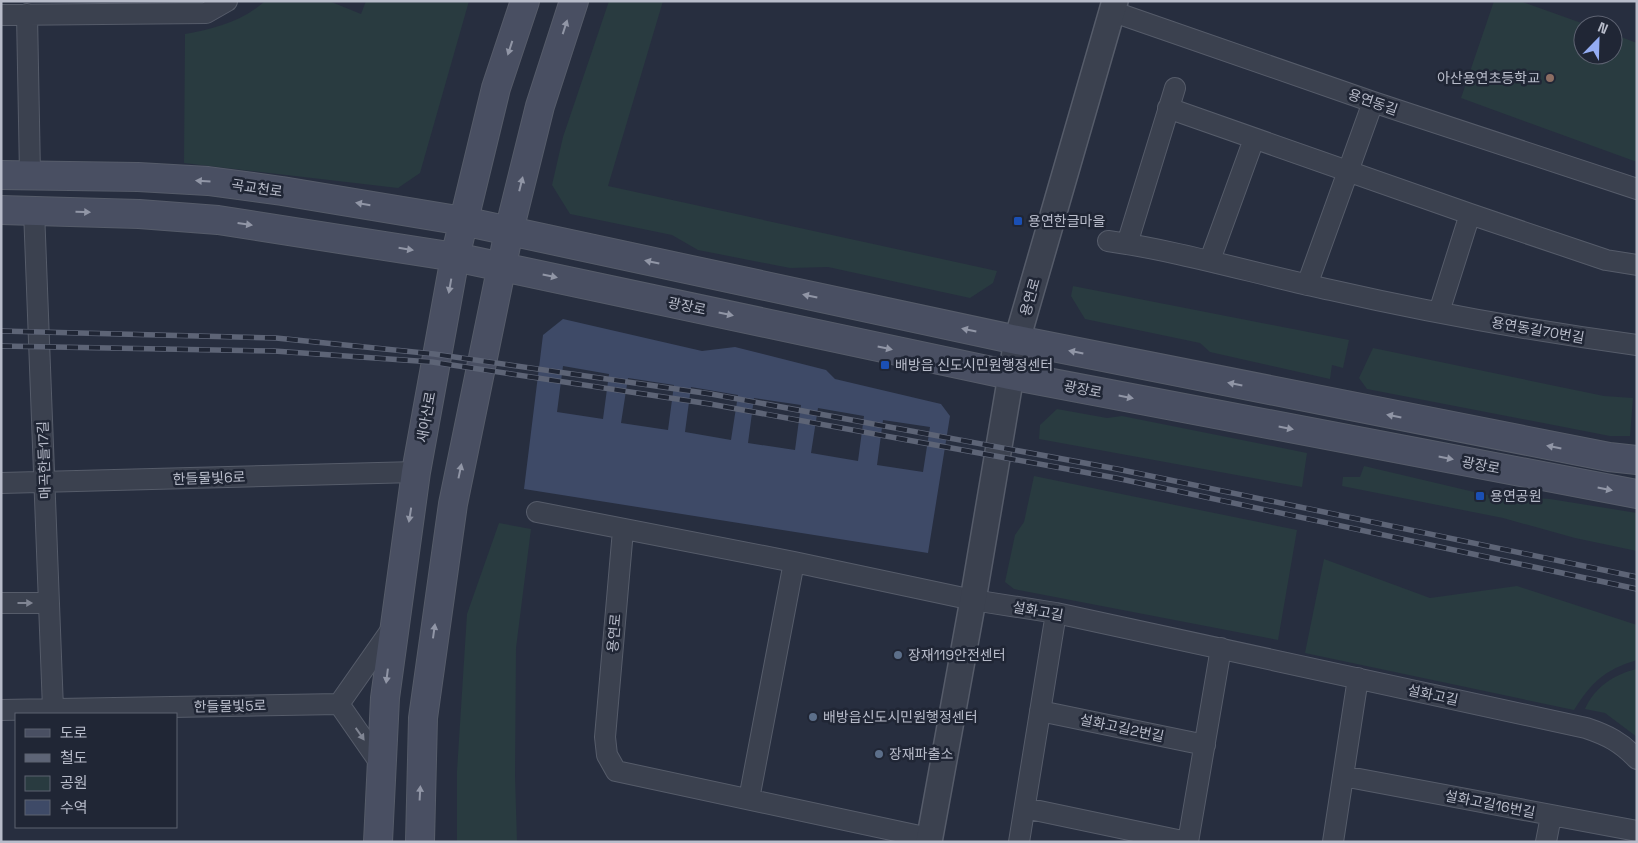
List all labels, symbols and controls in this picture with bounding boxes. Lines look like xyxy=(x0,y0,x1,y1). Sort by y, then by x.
north arrow xyxy=(1573,15,1623,65)
text: N xyxy=(1595,18,1611,38)
one-way arrow xyxy=(562,20,569,35)
one-way arrow xyxy=(505,40,513,55)
place label: 아산용연초등학교 xyxy=(1437,69,1540,87)
marker: 아산용연초등학교 xyxy=(1544,72,1556,84)
street label: 용연동길 xyxy=(1346,85,1400,119)
one-way arrow xyxy=(194,176,210,184)
street label: 곡교천로 xyxy=(230,176,284,201)
one-way arrow xyxy=(517,176,525,191)
one-way arrow xyxy=(355,200,371,208)
one-way arrow xyxy=(75,208,91,216)
place label: 용연한글마을 xyxy=(1028,212,1105,230)
marker: 용연한글마을 xyxy=(1012,215,1024,227)
one-way arrow xyxy=(237,220,253,228)
one-way arrow xyxy=(398,245,414,253)
one-way arrow xyxy=(643,257,659,265)
one-way arrow xyxy=(542,272,557,280)
street label: 용연로 xyxy=(1016,276,1044,318)
one-way arrow xyxy=(445,278,453,294)
one-way arrow xyxy=(802,291,818,299)
street label: 광장로 xyxy=(666,293,708,319)
one-way arrow xyxy=(718,310,733,318)
street label: 용연동길70번길 xyxy=(1490,313,1586,347)
one-way arrow xyxy=(962,326,977,334)
one-way arrow xyxy=(877,344,892,352)
one-way arrow xyxy=(1068,348,1084,356)
place label: 배방읍 신도시민원행정센터 xyxy=(895,356,1053,374)
marker: 배방읍 신도시민원행정센터 xyxy=(879,359,891,371)
street label: 광장로 xyxy=(1062,376,1104,402)
one-way arrow xyxy=(1228,380,1243,388)
street label: 새아산로 xyxy=(413,390,439,444)
one-way arrow xyxy=(1119,393,1134,401)
one-way arrow xyxy=(1386,412,1402,420)
street label: 매곡한들17길 xyxy=(34,421,54,499)
one-way arrow xyxy=(1278,424,1294,432)
one-way arrow xyxy=(1546,442,1562,450)
street label: 광장로 xyxy=(1460,452,1502,478)
one-way arrow xyxy=(1438,455,1454,463)
one-way arrow xyxy=(456,463,464,479)
street label: 한들물빛6로 xyxy=(172,468,246,488)
one-way arrow xyxy=(1598,485,1614,493)
place label: 용연공원 xyxy=(1490,487,1542,505)
marker: 용연공원 xyxy=(1474,490,1486,502)
one-way arrow xyxy=(405,507,413,523)
street label: 설화고길 xyxy=(1011,598,1065,624)
one-way arrow xyxy=(18,599,34,607)
street label: 용연로 xyxy=(603,613,625,653)
one-way arrow xyxy=(430,623,438,639)
place label: 장재119안전센터 xyxy=(908,646,1006,664)
marker: 장재119안전센터 xyxy=(892,649,904,661)
one-way arrow xyxy=(383,668,391,684)
street label: 설화고길 xyxy=(1406,681,1460,709)
street label: 한들물빛5로 xyxy=(193,696,267,716)
place label: 배방읍신도시민원행정센터 xyxy=(823,708,978,726)
street label: 설화고길2번길 xyxy=(1078,710,1166,746)
marker: 배방읍신도시민원행정센터 xyxy=(807,711,819,723)
legend xyxy=(15,713,178,828)
text: 도로 xyxy=(60,723,88,742)
one-way arrow xyxy=(355,727,365,740)
place label: 장재파출소 xyxy=(889,745,954,763)
text: 철도 xyxy=(60,748,88,767)
marker: 장재파출소 xyxy=(873,748,885,760)
text: 공원 xyxy=(60,773,88,792)
one-way arrow xyxy=(416,785,424,801)
street label: 설화고길16번길 xyxy=(1443,786,1537,822)
text: 수역 xyxy=(60,798,88,817)

